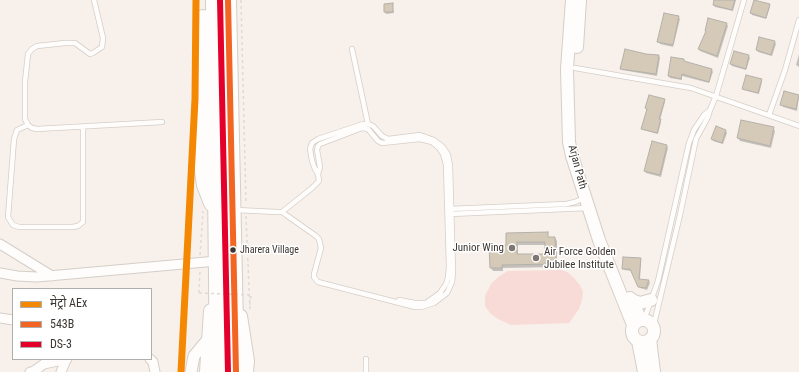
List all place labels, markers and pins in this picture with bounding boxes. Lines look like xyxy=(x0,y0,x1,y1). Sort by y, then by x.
place label: Junior Wing xyxy=(452,241,504,255)
marker: Junior Wing xyxy=(507,243,517,253)
place label: Jharera Village xyxy=(240,244,299,256)
marker: Jharera Village xyxy=(228,245,238,255)
place label: Air Force Golden Jubilee Institute xyxy=(544,245,616,271)
marker: Air Force Golden Jubilee Institute xyxy=(531,253,541,263)

